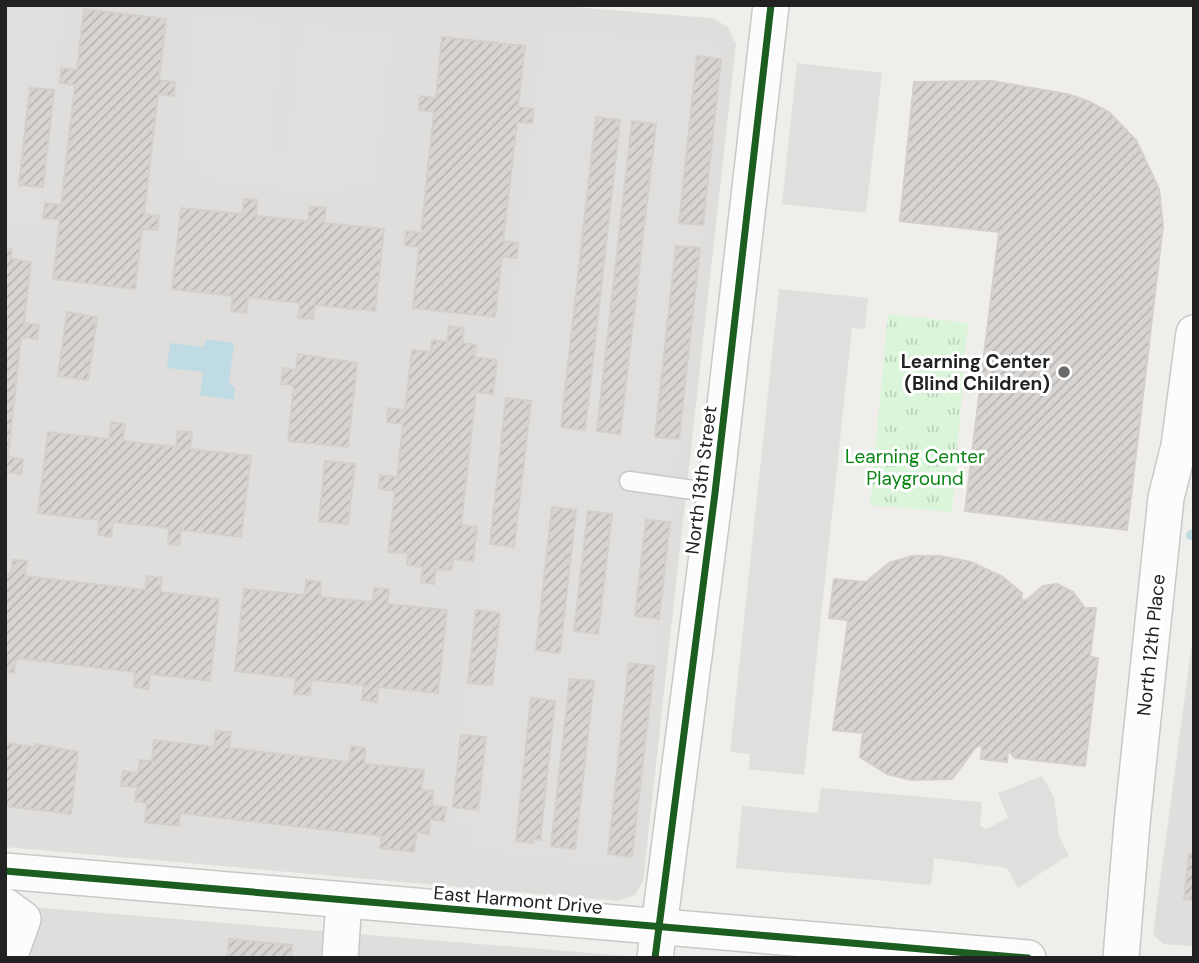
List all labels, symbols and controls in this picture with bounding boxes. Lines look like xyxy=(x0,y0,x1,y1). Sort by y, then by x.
place label: Learning Center (Blind Children) xyxy=(901,349,1050,396)
marker: Learning Center (Blind Children) xyxy=(1056,364,1072,380)
street label: North 13th Street xyxy=(679,404,723,556)
park label: Learning Center Playground xyxy=(845,444,985,491)
street label: North 12th Place xyxy=(1131,573,1171,717)
street label: East Harmont Drive xyxy=(432,880,604,920)

